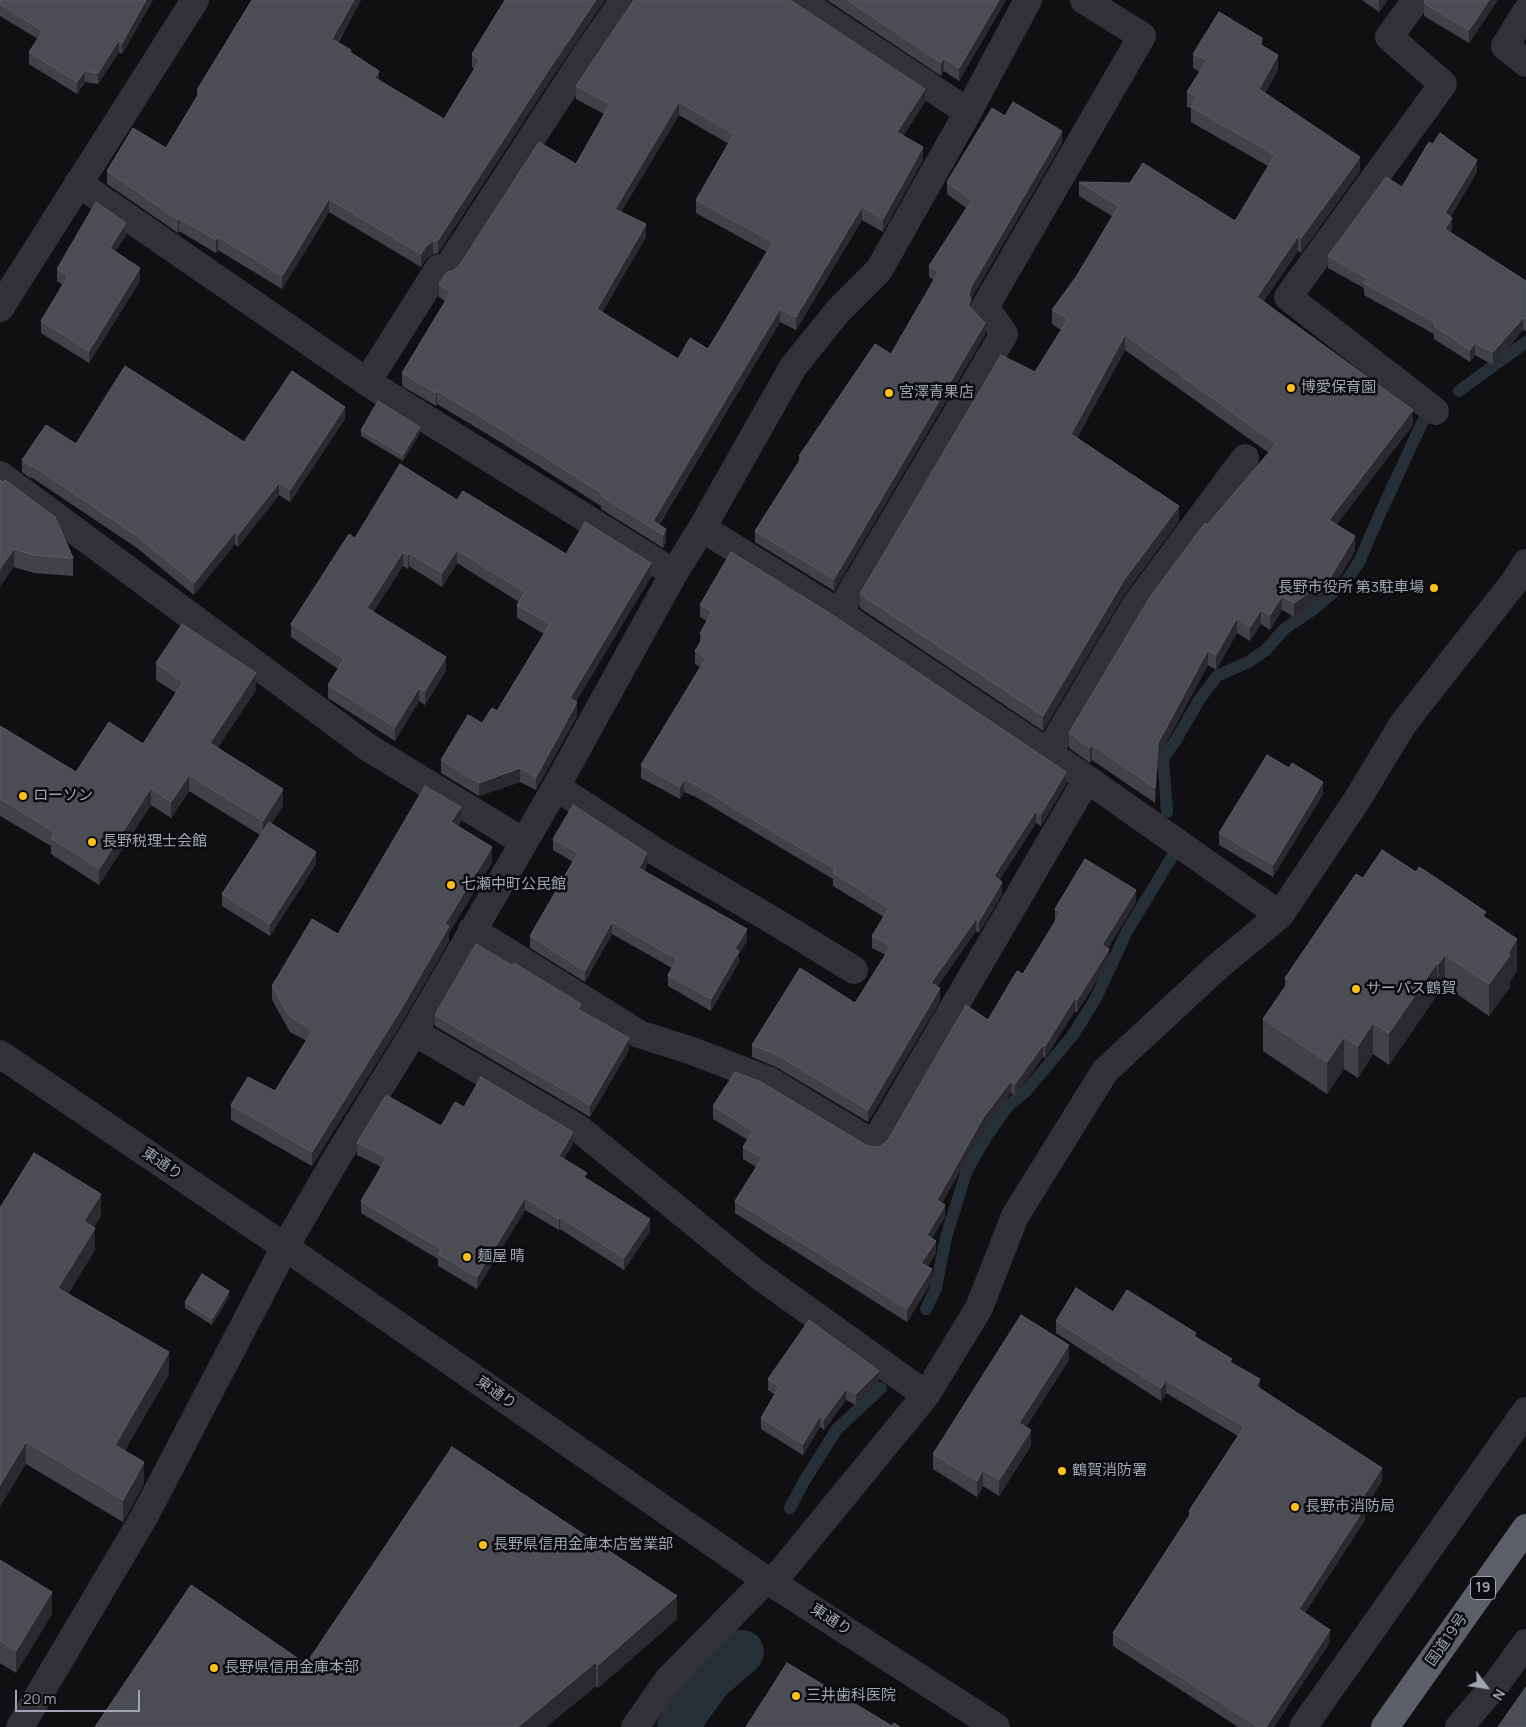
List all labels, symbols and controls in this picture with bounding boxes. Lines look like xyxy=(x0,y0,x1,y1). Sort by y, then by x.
place label: 博愛保育園 xyxy=(1301,379,1376,397)
marker: 博愛保育園 xyxy=(1285,382,1297,394)
place label: 宮澤青果店 xyxy=(899,384,974,402)
marker: 宮澤青果店 xyxy=(883,387,895,399)
place label: 長野市役所 第3駐車場 xyxy=(1278,579,1424,597)
marker: 長野市役所 第3駐車場 xyxy=(1428,582,1440,594)
place label: ローソン xyxy=(33,787,93,805)
marker: ローソン xyxy=(17,790,29,802)
place label: 長野税理士会館 xyxy=(102,833,207,851)
marker: 長野税理士会館 xyxy=(86,836,98,848)
place label: 七瀬中町公民館 xyxy=(461,876,566,894)
marker: 七瀬中町公民館 xyxy=(445,879,457,891)
place label: サーパス鶴賀 xyxy=(1366,980,1456,998)
marker: サーパス鶴賀 xyxy=(1350,983,1362,995)
street label: 東通り xyxy=(138,1144,186,1184)
place label: 麺屋 晴 xyxy=(477,1248,525,1266)
marker: 麺屋 晴 xyxy=(461,1251,473,1263)
street label: 東通り xyxy=(472,1373,520,1413)
place label: 鶴賀消防署 xyxy=(1072,1462,1147,1480)
marker: 鶴賀消防署 xyxy=(1056,1465,1068,1477)
place label: 長野市消防局 xyxy=(1305,1498,1395,1516)
marker: 長野市消防局 xyxy=(1289,1501,1301,1513)
place label: 長野県信用金庫本店営業部 xyxy=(493,1536,673,1554)
marker: 長野県信用金庫本店営業部 xyxy=(477,1539,489,1551)
road number: 19 xyxy=(1470,1576,1496,1600)
street label: 東通り xyxy=(807,1600,855,1640)
street label: 国道19号 xyxy=(1422,1610,1472,1670)
place label: 長野県信用金庫本部 xyxy=(224,1659,359,1677)
marker: 長野県信用金庫本部 xyxy=(208,1662,220,1674)
north arrow xyxy=(1461,1662,1511,1712)
scale bar xyxy=(18,1680,142,1712)
text: N xyxy=(1489,1686,1510,1704)
place label: 三井歯科医院 xyxy=(806,1687,896,1705)
text: 20 m xyxy=(23,1688,56,1709)
marker: 三井歯科医院 xyxy=(790,1690,802,1702)

